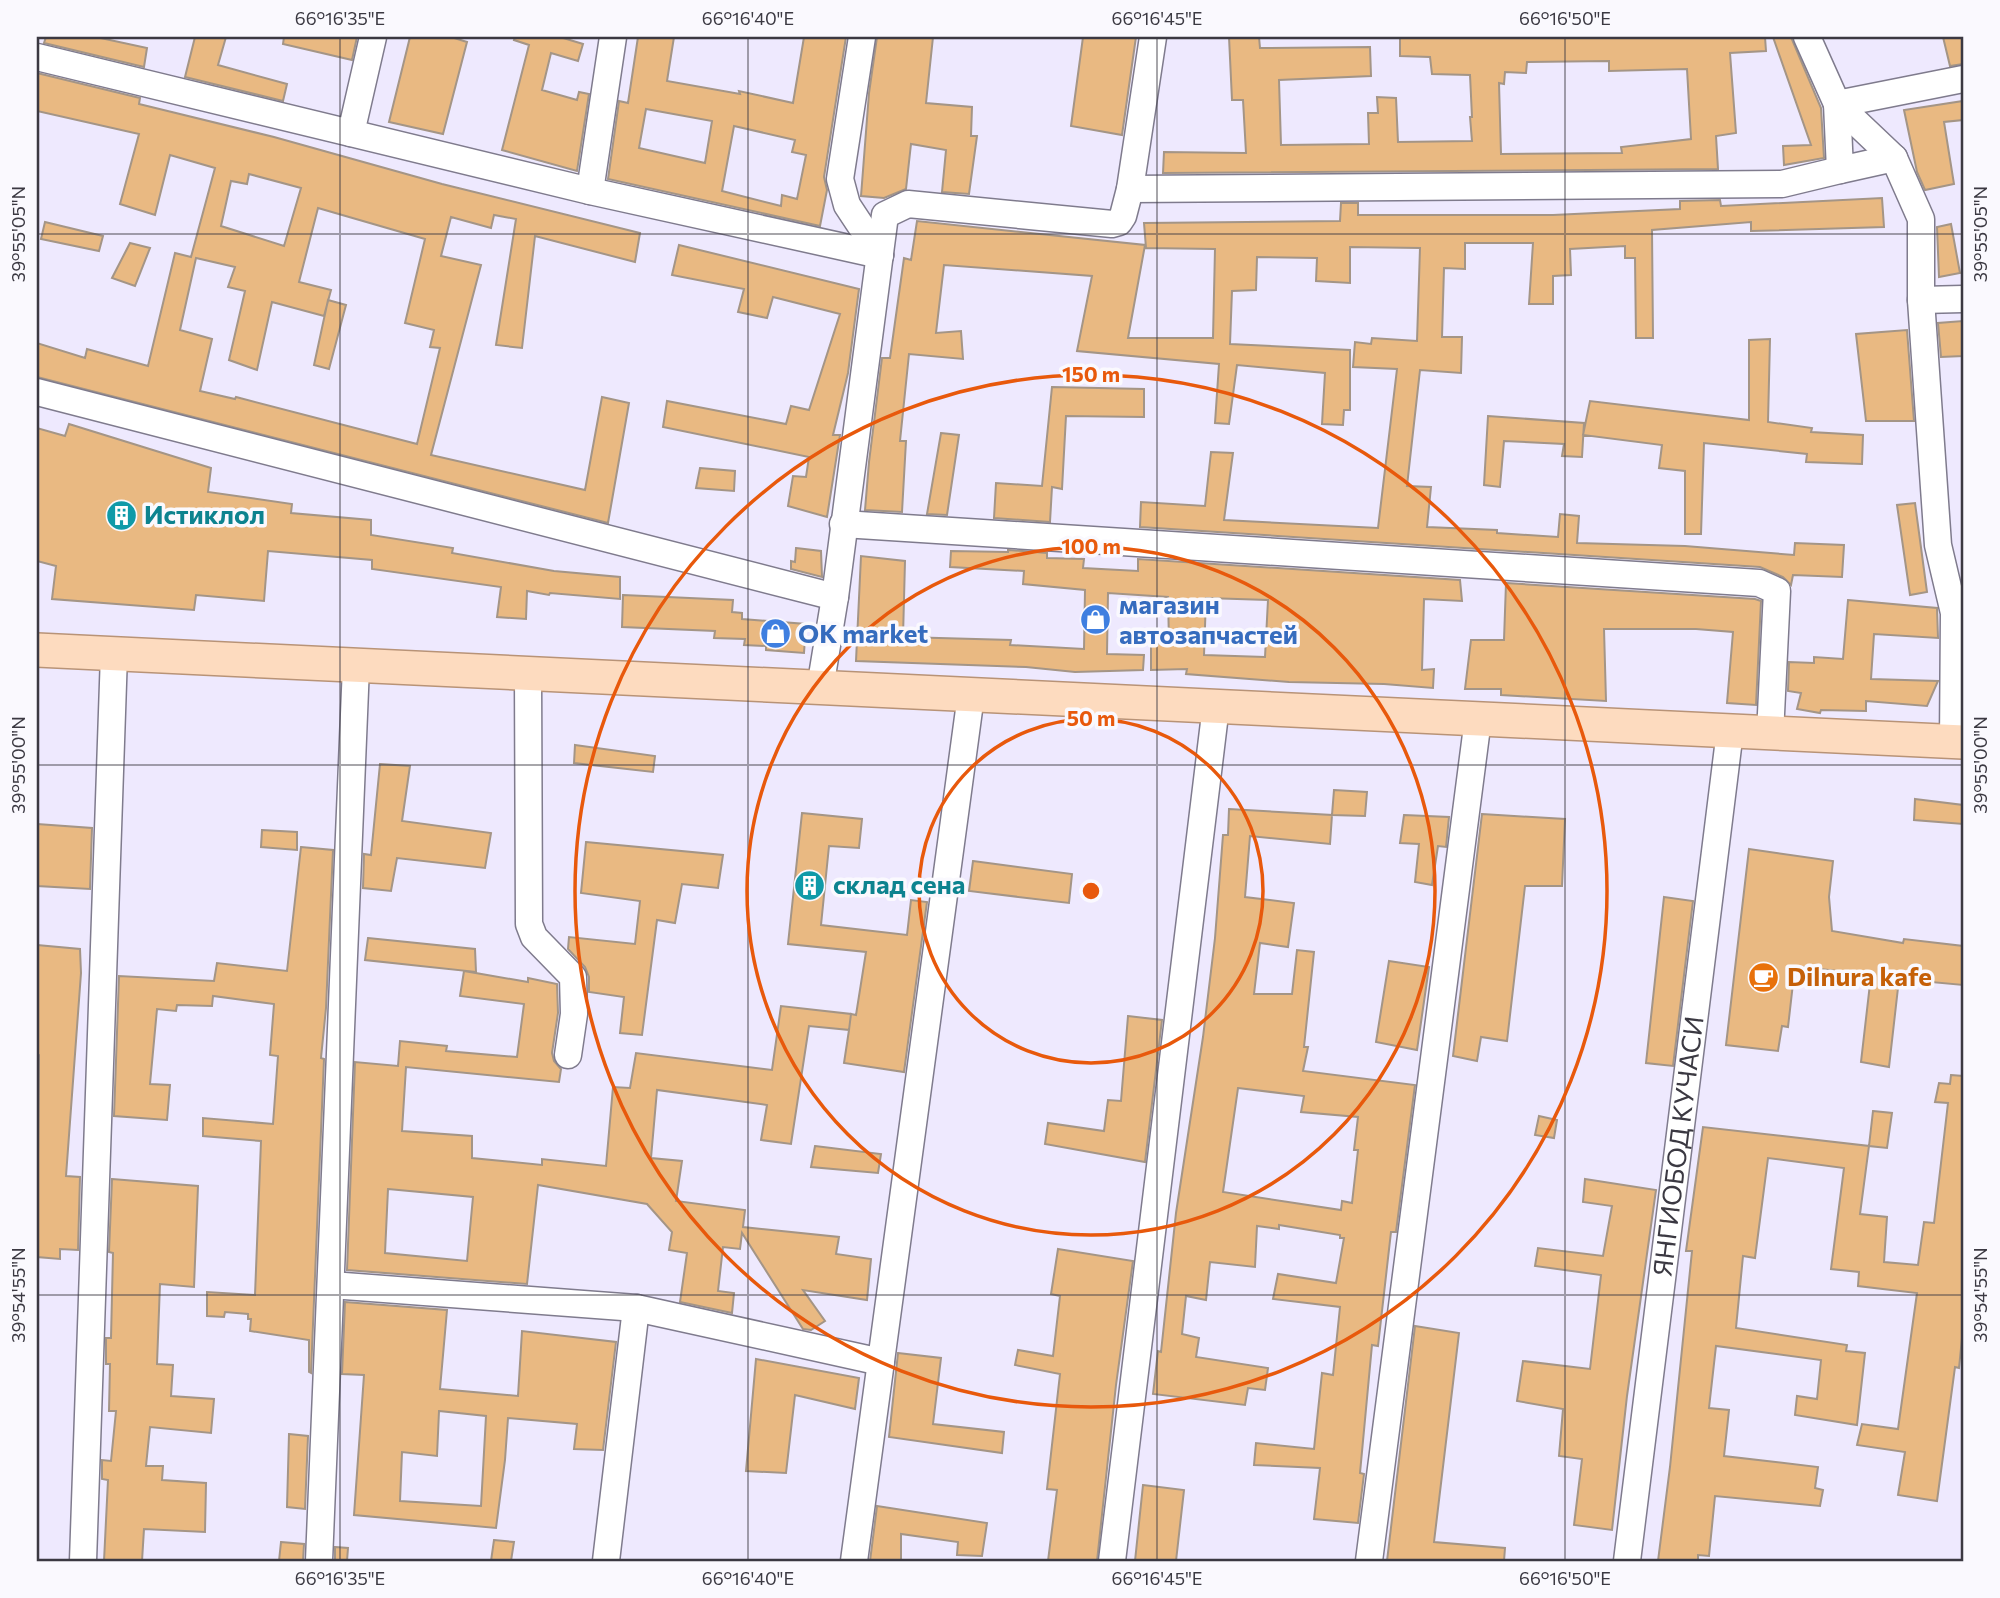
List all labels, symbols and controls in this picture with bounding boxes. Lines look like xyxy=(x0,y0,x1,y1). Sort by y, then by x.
text: 66°16'35"E xyxy=(295,7,385,29)
text: 66°16'40"E xyxy=(702,7,794,29)
text: 66°16'45"E xyxy=(1111,7,1203,29)
text: 66°16'50"E xyxy=(1519,7,1611,29)
text: 39°55'05"N xyxy=(7,186,29,282)
text: 39°55'05"N xyxy=(1969,186,1991,282)
text: 150 m xyxy=(1062,361,1120,386)
building icon: Истиклол xyxy=(104,498,138,532)
place label: Истиклол xyxy=(144,498,265,529)
text: 100 m xyxy=(1061,533,1121,558)
place label: магазин автозапчастей xyxy=(1119,588,1298,649)
shop icon: магазин автозапчастей xyxy=(1079,603,1113,637)
shop icon: OK market xyxy=(758,617,792,651)
place label: OK market xyxy=(798,617,928,648)
text: 50 m xyxy=(1067,705,1115,730)
text: 39°55'00"N xyxy=(7,716,29,814)
text: 39°55'00"N xyxy=(1969,716,1991,814)
building icon: склад сена xyxy=(793,868,827,902)
place label: склад сена xyxy=(833,868,965,899)
centre of rings xyxy=(1079,879,1103,903)
cafe icon: Dilnura kafe xyxy=(1747,960,1781,994)
place label: Dilnura kafe xyxy=(1787,960,1932,991)
street label: ЯНГИОБОД КУЧАСИ xyxy=(1645,1014,1709,1278)
text: 39°54'55"N xyxy=(7,1247,29,1343)
text: 39°54'55"N xyxy=(1969,1247,1991,1343)
text: 66°16'35"E xyxy=(295,1567,385,1589)
text: 66°16'40"E xyxy=(702,1567,794,1589)
text: 66°16'45"E xyxy=(1111,1567,1203,1589)
text: 66°16'50"E xyxy=(1519,1567,1611,1589)

